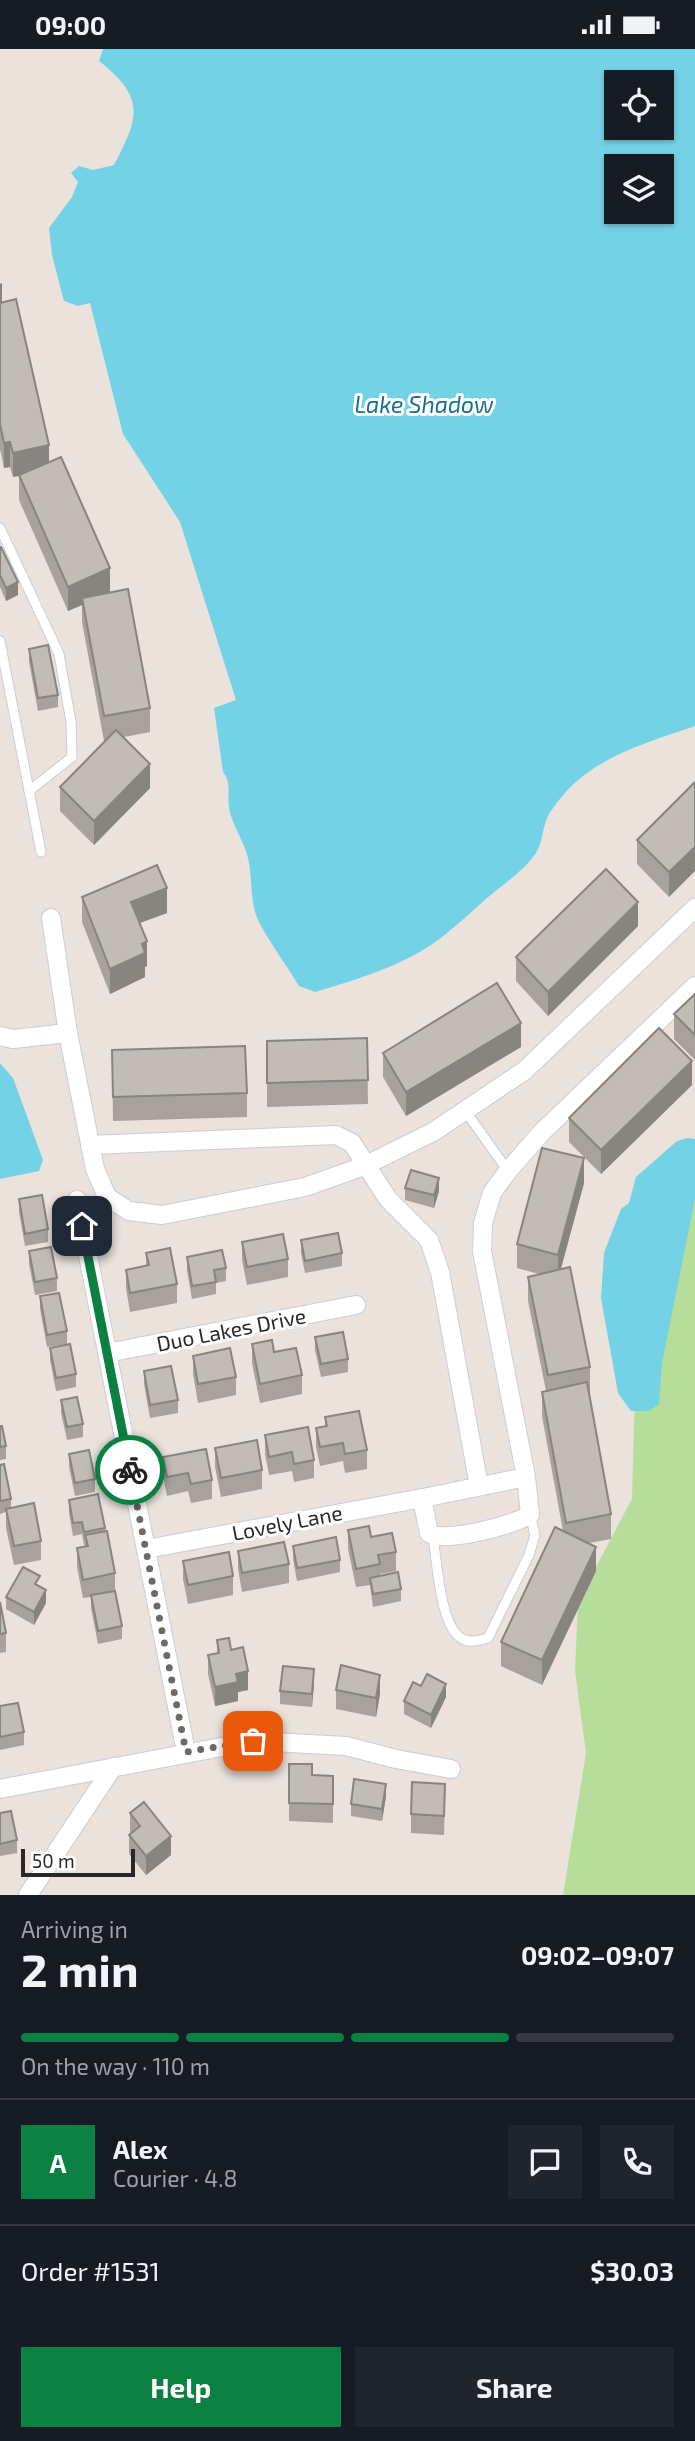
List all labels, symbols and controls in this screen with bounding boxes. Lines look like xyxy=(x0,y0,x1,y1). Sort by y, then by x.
text: 09:00 xyxy=(35,9,106,40)
map controls xyxy=(604,70,674,224)
button: locate xyxy=(604,70,674,140)
button: layers xyxy=(604,154,674,224)
water label: Lake Shadow xyxy=(354,390,494,418)
pin xyxy=(52,1196,112,1256)
icon: home xyxy=(63,1207,101,1245)
street label: Duo Lakes Drive xyxy=(154,1302,308,1356)
courier xyxy=(95,1435,165,1505)
icon: bike xyxy=(111,1451,149,1489)
street label: Lovely Lane xyxy=(230,1499,344,1545)
pin xyxy=(223,1711,283,1771)
icon: bag xyxy=(234,1722,272,1760)
scale bar xyxy=(21,1846,135,1878)
text: 50 m xyxy=(32,1849,75,1872)
text: Arriving in xyxy=(21,1915,128,1943)
text: 09:02–09:07 xyxy=(521,1939,674,1970)
text: 2 min xyxy=(21,1941,139,1996)
text: On the way · 110 m xyxy=(21,2052,210,2080)
button: chat xyxy=(508,2125,582,2199)
button: phone xyxy=(600,2125,674,2199)
text: Alex xyxy=(113,2133,168,2164)
text: A xyxy=(50,2147,66,2178)
text: Courier · 4.8 xyxy=(113,2164,237,2192)
text: Order #1531 xyxy=(21,2255,160,2286)
text: $30.03 xyxy=(590,2255,674,2286)
button: Help xyxy=(21,2347,341,2427)
button: Share xyxy=(355,2347,674,2427)

